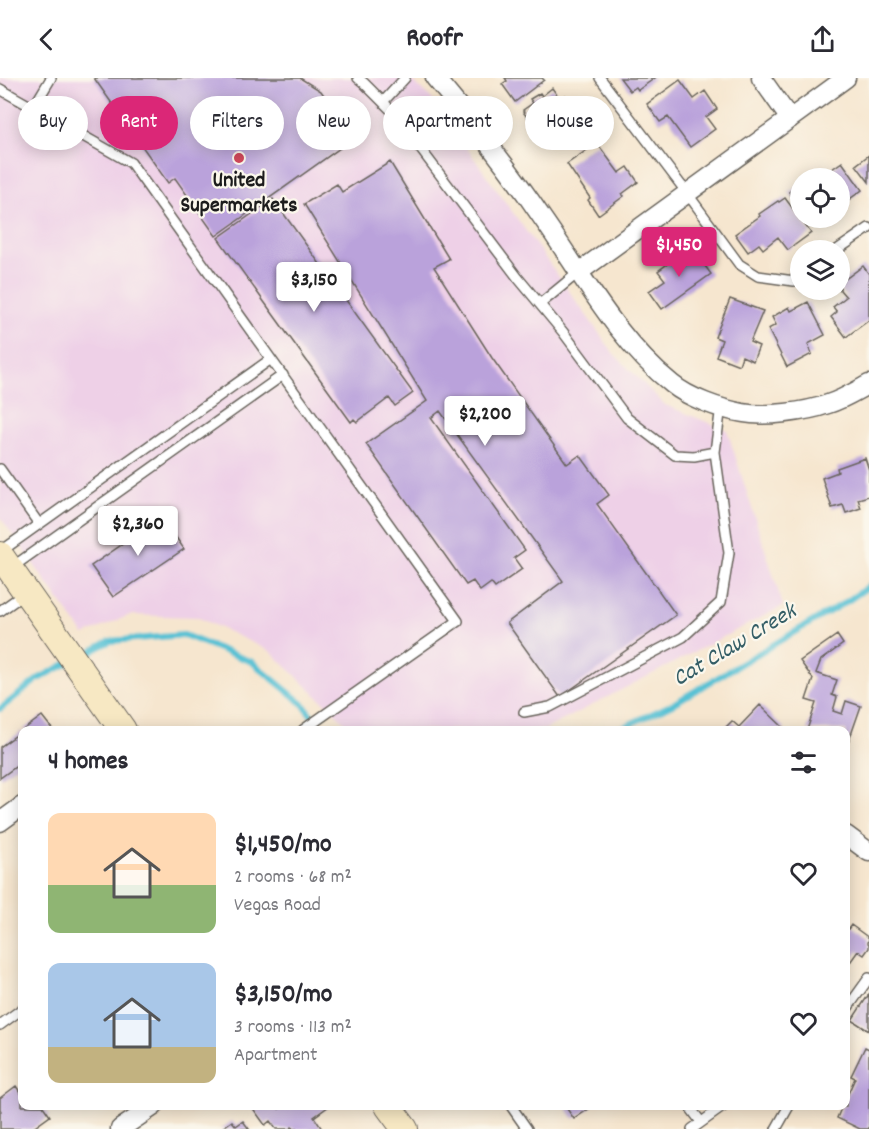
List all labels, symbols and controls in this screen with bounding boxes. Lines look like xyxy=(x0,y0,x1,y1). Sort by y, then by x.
text: Roofr xyxy=(406,20,463,59)
icon: back xyxy=(30,23,63,56)
icon: share xyxy=(806,23,839,56)
chip: Buy xyxy=(18,96,88,150)
chip: Rent xyxy=(100,96,178,150)
chip: Filters xyxy=(190,96,284,150)
chip: New xyxy=(296,96,371,150)
chip: Apartment xyxy=(383,96,513,150)
chip: House xyxy=(525,96,614,150)
marker: United Supermarkets xyxy=(232,151,246,165)
place label: United Supermarkets xyxy=(181,166,297,222)
map controls xyxy=(790,168,850,300)
button: locate xyxy=(790,168,850,228)
pin: $1,450 xyxy=(630,227,728,278)
text: $1,450 xyxy=(656,232,702,260)
button: layers xyxy=(790,240,850,300)
pin: $3,150 xyxy=(265,262,363,313)
text: $3,150 xyxy=(290,267,338,295)
pin: $2,200 xyxy=(436,396,534,447)
text: $2,200 xyxy=(458,401,512,429)
pin: $2,360 xyxy=(89,506,187,557)
text: $2,360 xyxy=(112,511,164,539)
water label: Cat Claw Creek xyxy=(667,595,805,696)
text: 4 homes xyxy=(48,744,128,781)
icon: filters xyxy=(787,746,820,779)
text: $1,450/mo xyxy=(234,827,332,864)
icon: home xyxy=(96,837,168,909)
icon: heart xyxy=(787,857,820,890)
text: 2 rooms · 68 m² xyxy=(234,864,352,892)
text: Vegas Road xyxy=(234,892,321,920)
text: $3,150/mo xyxy=(234,977,332,1014)
icon: home xyxy=(96,987,168,1059)
icon: heart xyxy=(787,1007,820,1040)
text: 3 rooms · 113 m² xyxy=(234,1014,352,1042)
text: Apartment xyxy=(234,1042,317,1070)

